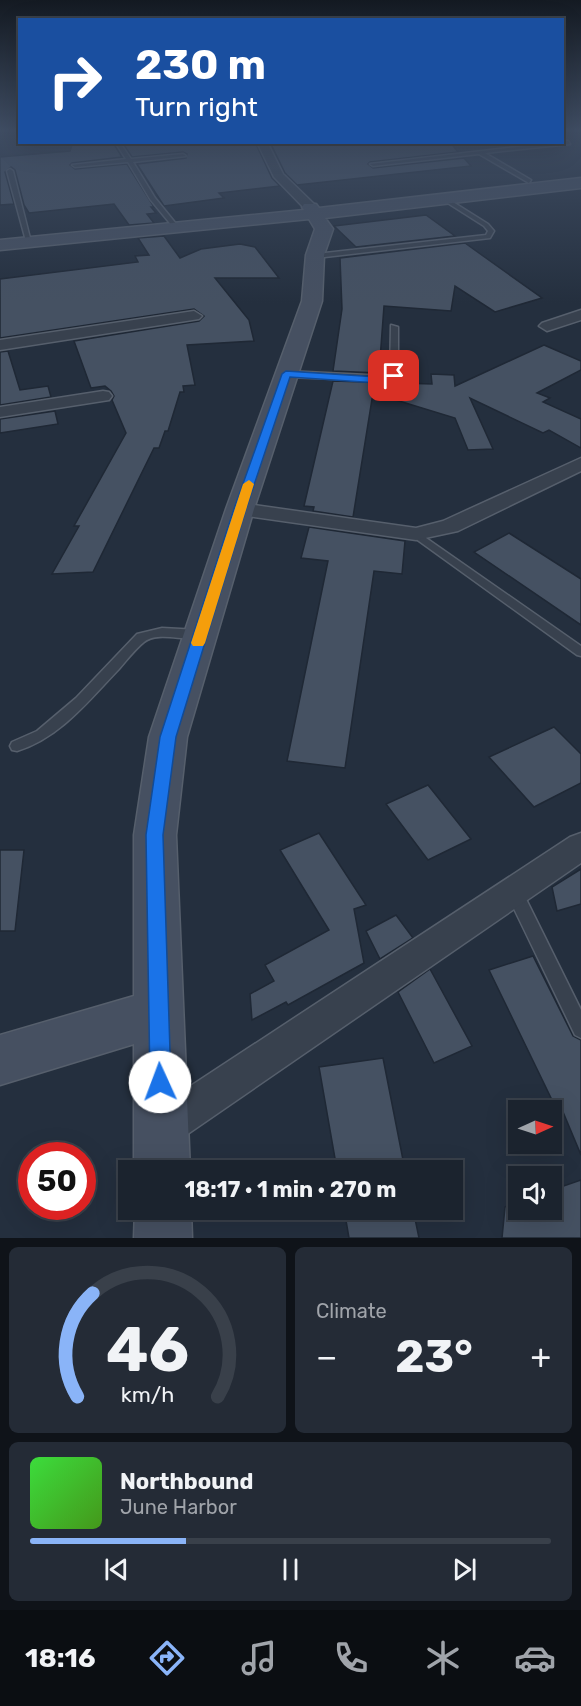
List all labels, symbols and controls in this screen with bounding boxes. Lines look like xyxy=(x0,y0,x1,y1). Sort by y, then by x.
text: 230 m xyxy=(135,40,266,90)
icon: right xyxy=(36,42,114,120)
text: Turn right xyxy=(135,91,258,123)
pin xyxy=(368,350,419,401)
icon: arrive xyxy=(377,359,410,392)
position arrow xyxy=(128,1050,192,1114)
north arrow xyxy=(508,1100,562,1154)
map controls xyxy=(508,1100,562,1220)
speed limit sign: 50 xyxy=(18,1142,96,1220)
button: sound xyxy=(508,1166,562,1220)
text: 18:17 · 1 min · 270 m xyxy=(185,1176,396,1203)
text: Climate xyxy=(316,1299,387,1323)
text: 46 xyxy=(106,1313,189,1387)
text: 23° xyxy=(395,1330,473,1383)
text: − xyxy=(316,1337,337,1376)
text: + xyxy=(530,1337,551,1376)
text: km/h xyxy=(121,1382,174,1407)
text: Northbound xyxy=(120,1468,253,1495)
text: June Harbor xyxy=(120,1495,237,1519)
icon: previous xyxy=(100,1553,133,1586)
icon: pause xyxy=(274,1553,307,1586)
icon: next xyxy=(448,1553,481,1586)
icon: directions xyxy=(146,1637,188,1679)
icon: music xyxy=(238,1637,280,1679)
icon: phone xyxy=(330,1637,372,1679)
icon: climate xyxy=(422,1637,464,1679)
icon: car xyxy=(514,1637,556,1679)
text: 18:16 xyxy=(25,1642,96,1674)

